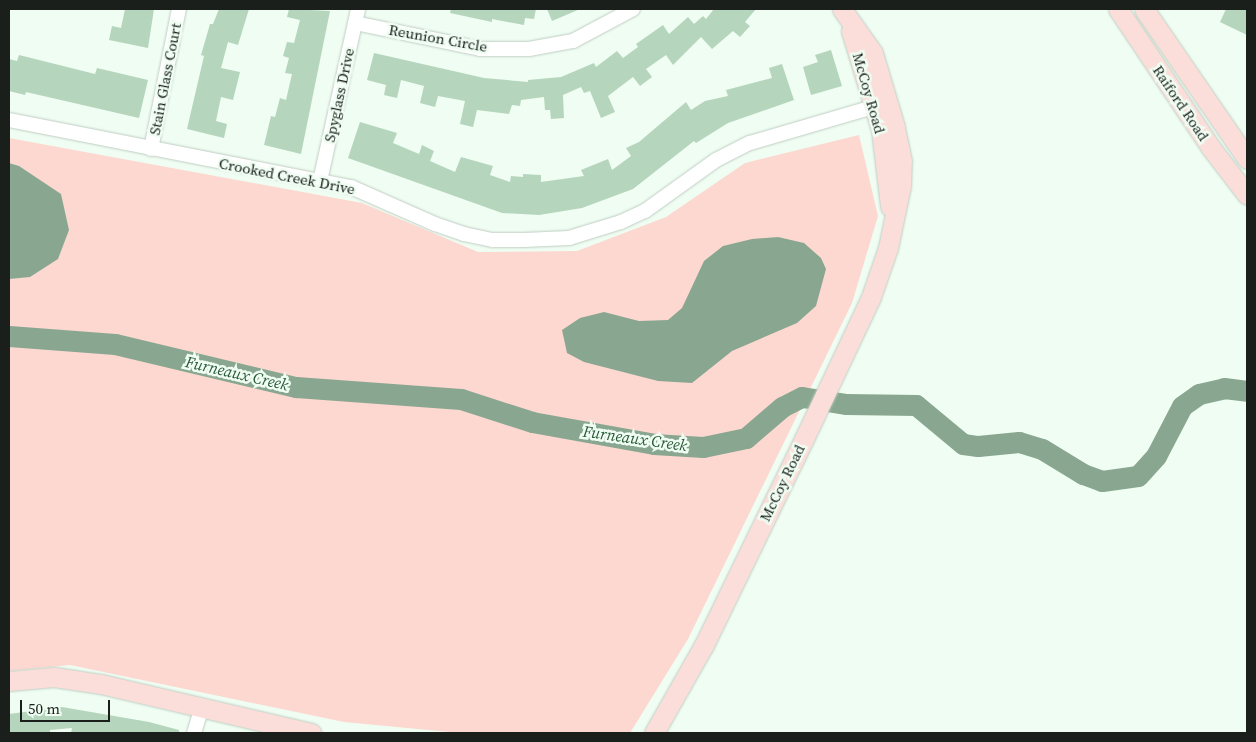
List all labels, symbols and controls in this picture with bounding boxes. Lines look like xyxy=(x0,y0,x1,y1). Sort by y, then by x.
street label: Reunion Circle xyxy=(387,20,489,56)
street label: Stain Glass Court xyxy=(145,22,185,136)
street label: Spyglass Drive xyxy=(320,46,358,144)
street label: McCoy Road xyxy=(849,50,889,136)
street label: Raiford Road xyxy=(1149,62,1213,144)
street label: Crooked Creek Drive xyxy=(217,154,357,198)
water label: Furneaux Creek xyxy=(184,352,290,394)
water label: Furneaux Creek xyxy=(582,421,688,455)
street label: McCoy Road xyxy=(756,442,808,524)
scale bar xyxy=(22,690,112,722)
text: 50 m xyxy=(28,698,60,719)

